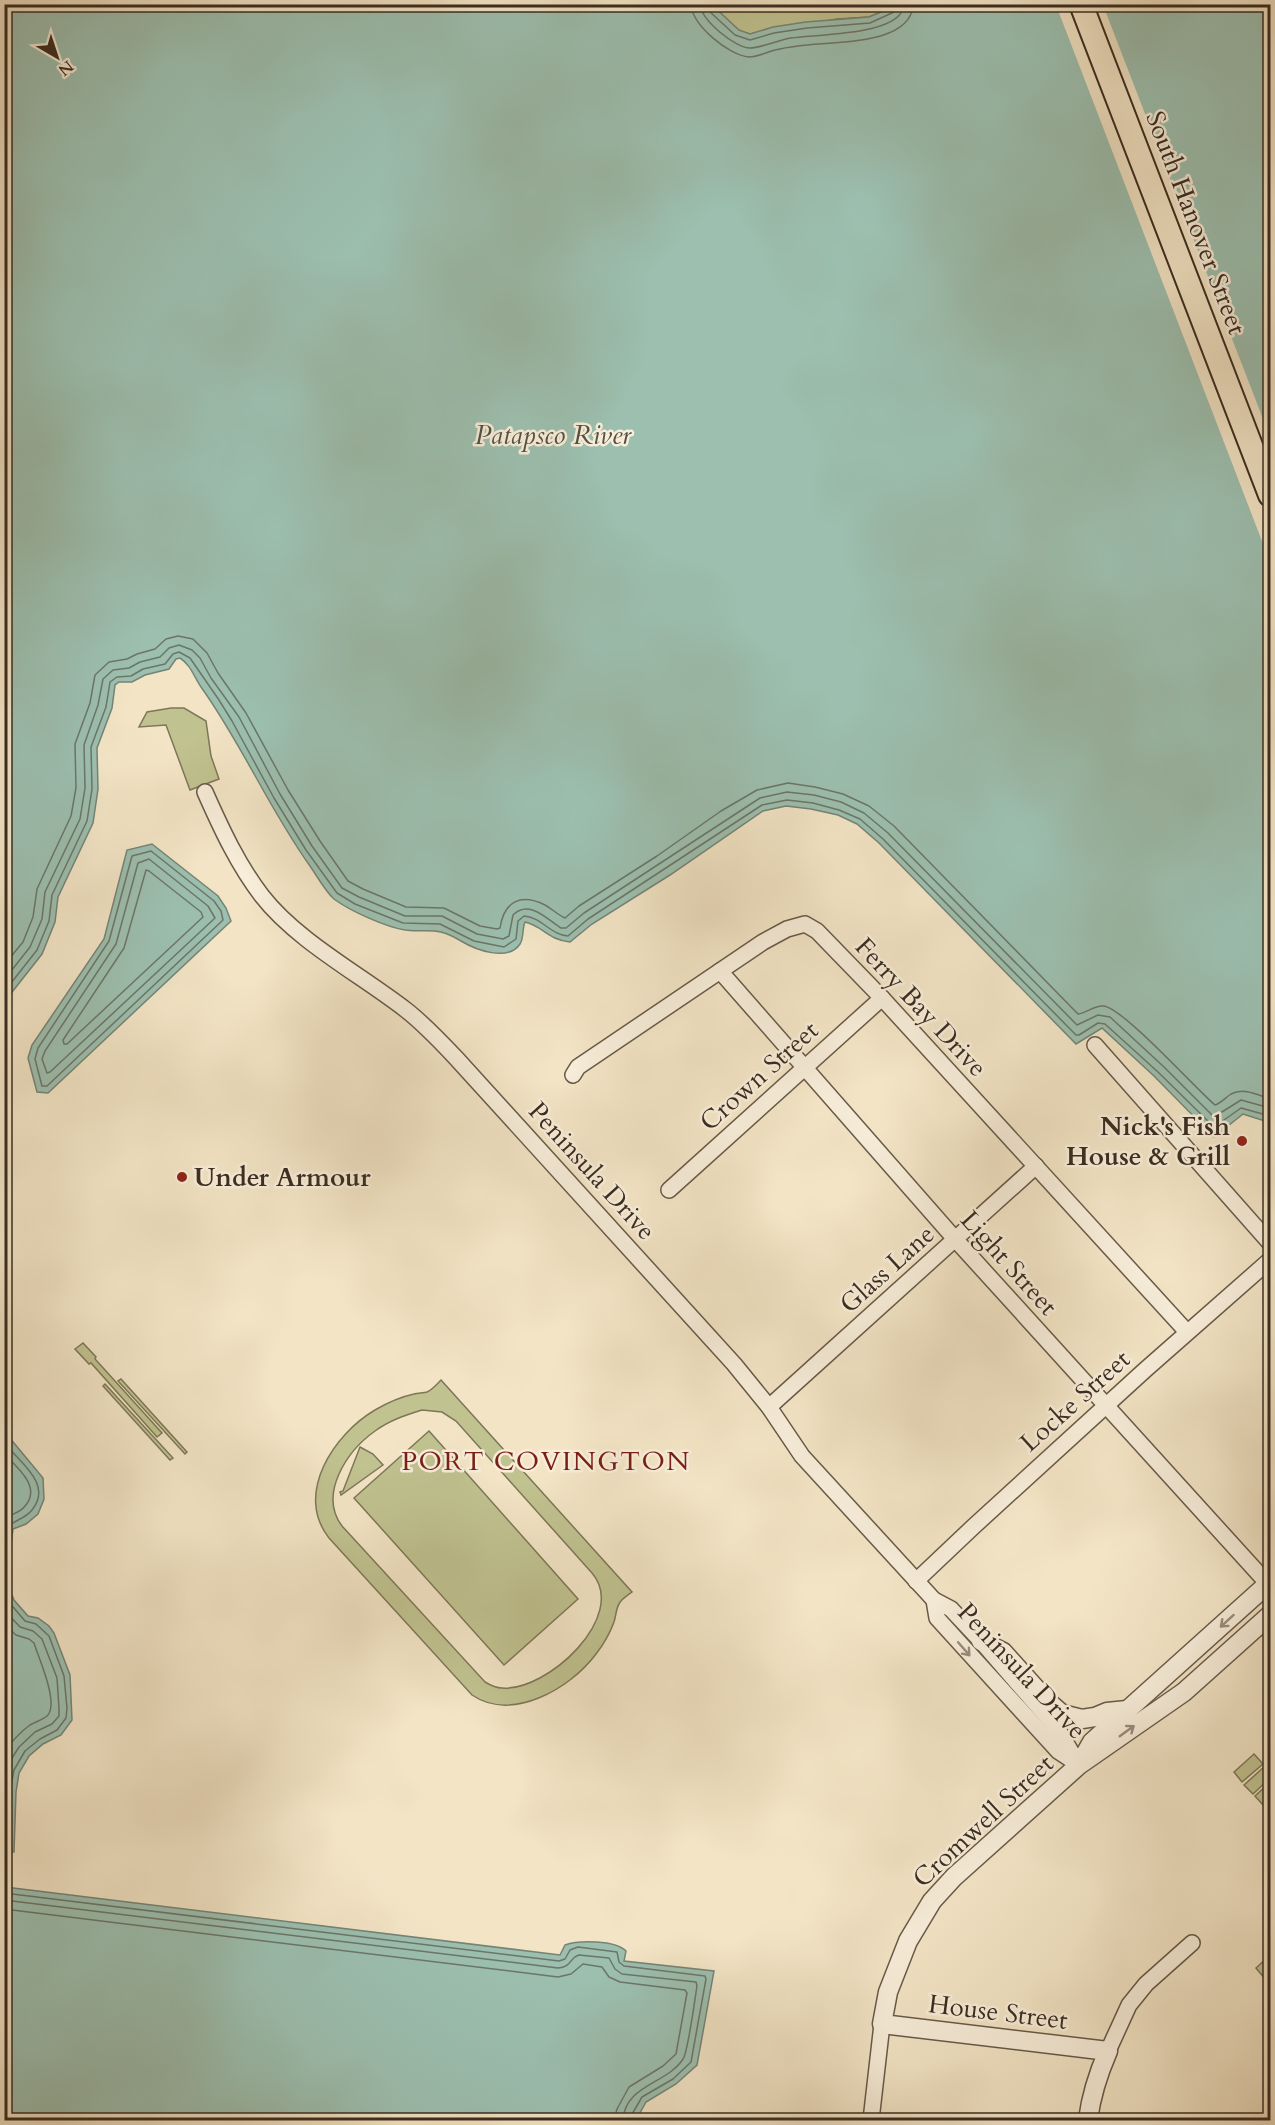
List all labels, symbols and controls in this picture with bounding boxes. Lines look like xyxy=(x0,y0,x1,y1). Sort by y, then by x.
north arrow xyxy=(27,27,87,87)
text: N xyxy=(53,55,78,81)
street label: South Hanover Street xyxy=(1137,106,1255,340)
water label: Patapsco River xyxy=(475,417,632,454)
street label: Ferry Bay Drive xyxy=(847,930,995,1084)
street label: Crown Street xyxy=(692,1013,826,1139)
street label: Peninsula Drive xyxy=(521,1094,663,1248)
place label: Nick's Fish House & Grill xyxy=(1066,1109,1230,1174)
marker: Nick's Fish House & Grill xyxy=(1235,1134,1249,1148)
place label: Under Armour xyxy=(194,1160,371,1195)
marker: Under Armour xyxy=(175,1170,189,1184)
street label: Light Street xyxy=(953,1203,1065,1323)
street label: Glass Lane xyxy=(832,1217,942,1321)
street label: Locke Street xyxy=(1012,1342,1138,1460)
district label: PORT COVINGTON xyxy=(401,1443,691,1480)
street label: Peninsula Drive xyxy=(950,1595,1094,1747)
one-way arrow xyxy=(1220,1614,1235,1628)
one-way arrow xyxy=(957,1641,971,1656)
one-way arrow xyxy=(1118,1725,1134,1738)
street label: Cromwell Street xyxy=(905,1747,1061,1895)
street label: House Street xyxy=(926,1986,1070,2038)

